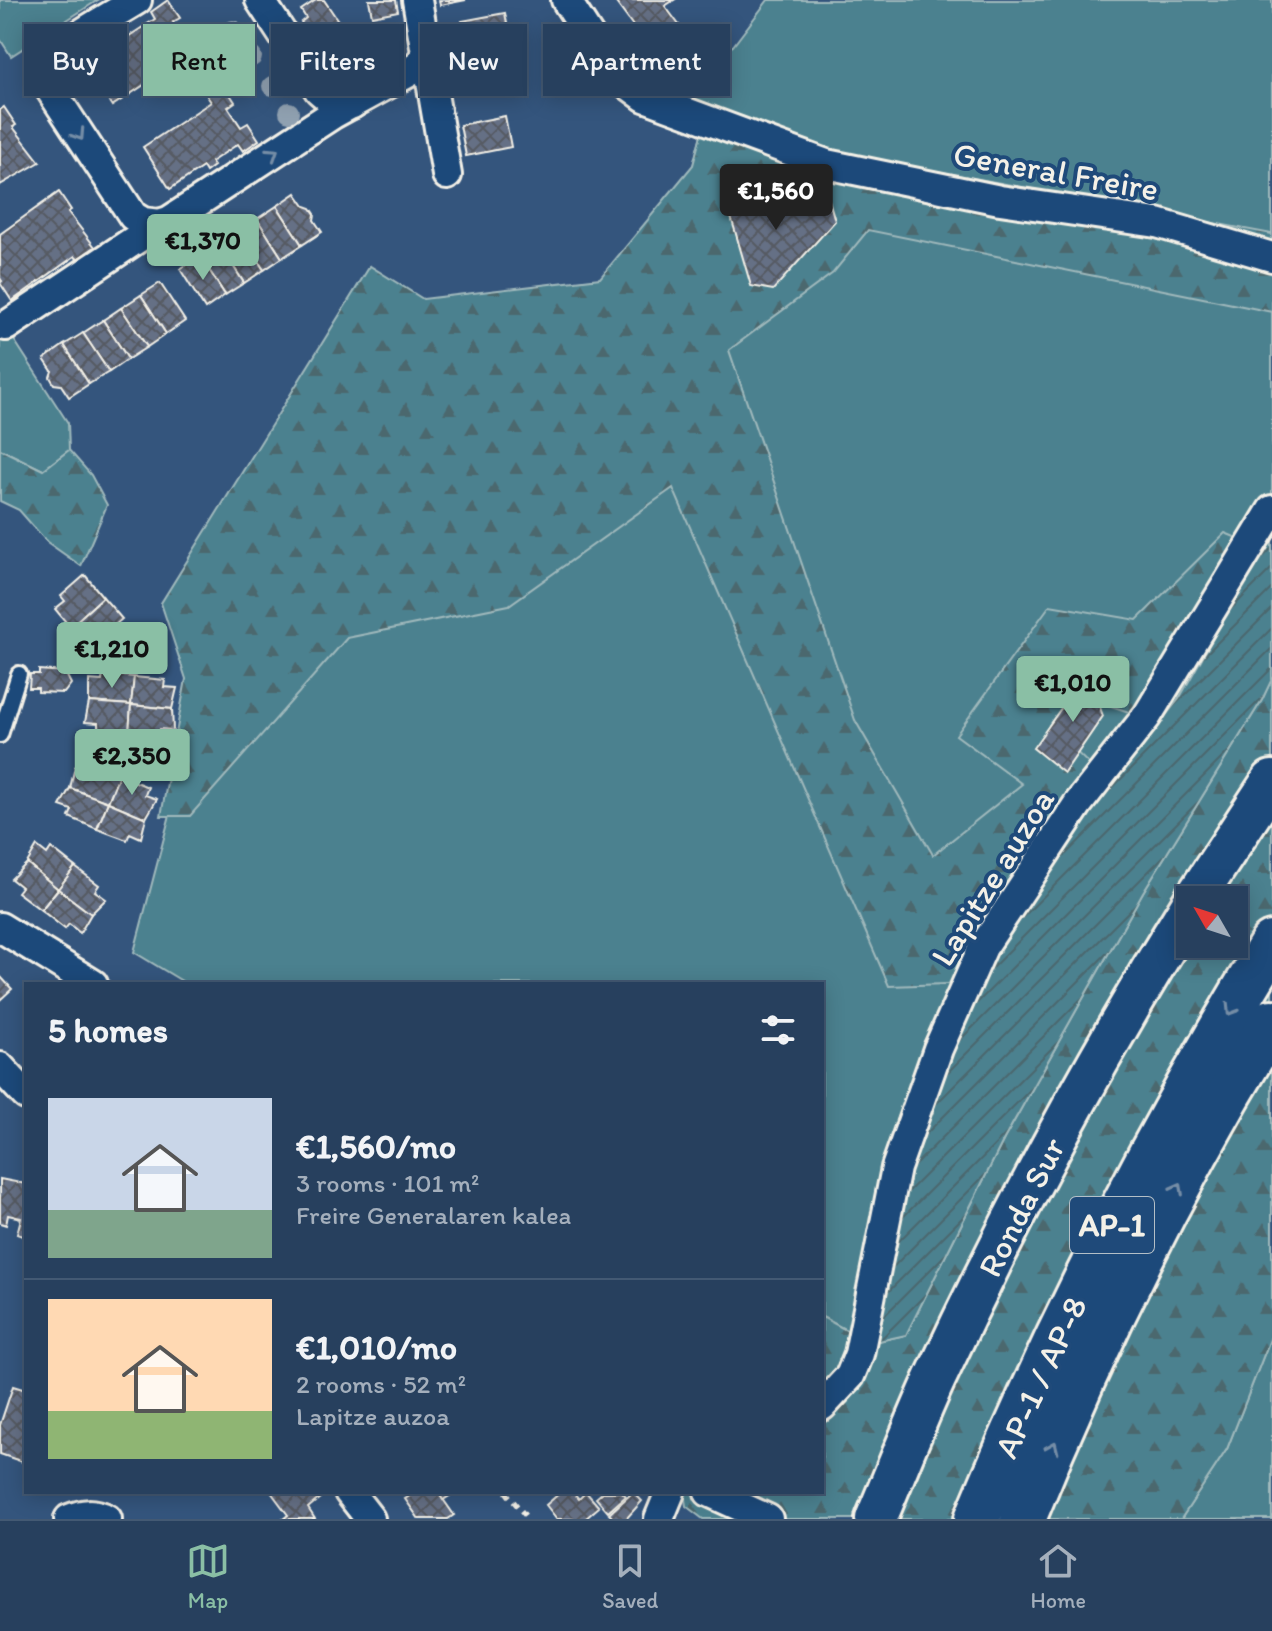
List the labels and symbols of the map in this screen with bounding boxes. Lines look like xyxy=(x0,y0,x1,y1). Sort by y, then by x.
one-way arrow xyxy=(69,126,84,140)
street label: General Freire xyxy=(950,133,1162,210)
one-way arrow xyxy=(264,148,279,163)
pin: €1,560 xyxy=(711,164,841,232)
pin: €1,370 xyxy=(138,214,268,282)
pin: €1,210 xyxy=(47,622,177,690)
pin: €1,010 xyxy=(1008,656,1138,724)
pin: €2,350 xyxy=(67,729,197,797)
street label: Lapitze auzoa xyxy=(922,781,1063,973)
north arrow xyxy=(1176,886,1248,958)
one-way arrow xyxy=(1225,1001,1241,1016)
street label: Ronda Sur xyxy=(969,1130,1074,1284)
one-way arrow xyxy=(1169,1182,1184,1196)
road number: AP-1 xyxy=(1070,1197,1154,1253)
street label: AP-1 / AP-8 xyxy=(985,1290,1096,1465)
one-way arrow xyxy=(1043,1441,1059,1455)

